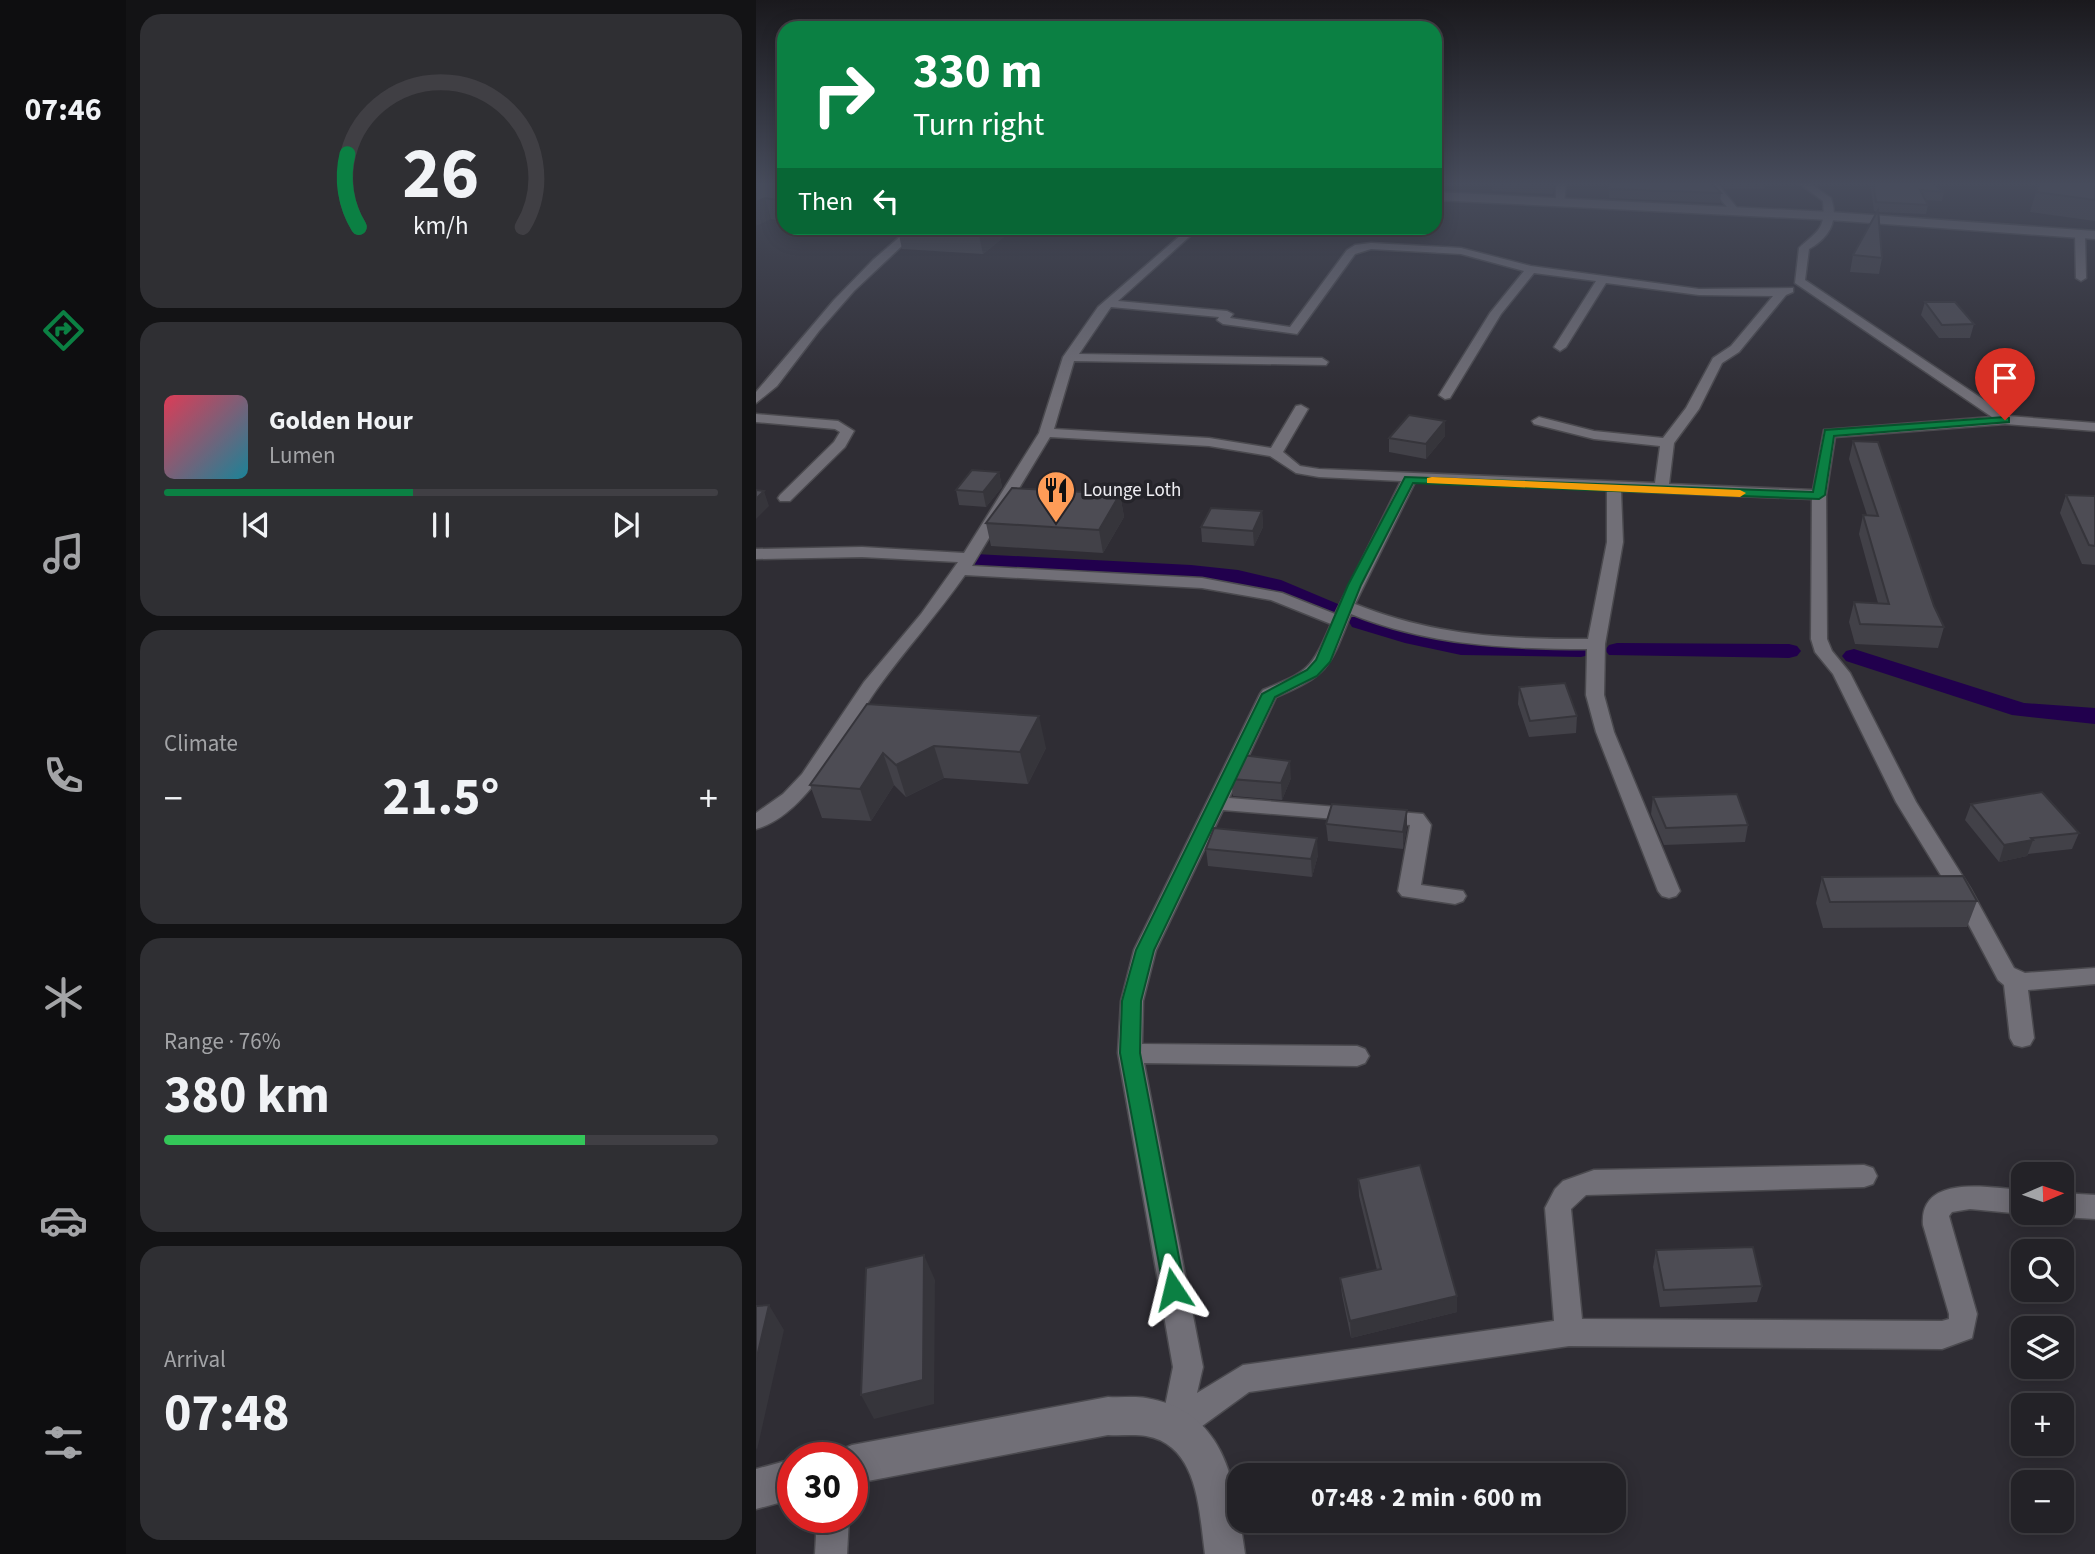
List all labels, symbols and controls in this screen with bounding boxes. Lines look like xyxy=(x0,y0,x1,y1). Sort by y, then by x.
text: 330 m xyxy=(913,37,1042,107)
icon: right xyxy=(798,49,889,140)
text: 07:46 xyxy=(24,87,102,133)
text: Turn right xyxy=(913,102,1044,148)
text: 26 xyxy=(403,122,479,226)
icon: left xyxy=(867,182,905,220)
text: Then xyxy=(798,183,853,220)
text: km/h xyxy=(413,208,469,244)
icon: directions xyxy=(39,306,88,355)
pin xyxy=(1975,348,2035,420)
icon: arrive xyxy=(1986,359,2024,397)
text: Golden Hour xyxy=(269,402,413,439)
text: Lumen xyxy=(269,439,336,472)
restaurant icon: Lounge Loth xyxy=(1035,469,1077,524)
place label: Lounge Loth xyxy=(1083,477,1181,504)
icon: previous xyxy=(237,506,275,544)
icon: pause xyxy=(422,506,460,544)
icon: next xyxy=(607,506,645,544)
icon: music xyxy=(39,529,88,578)
text: Climate xyxy=(164,727,238,760)
icon: phone xyxy=(39,751,88,800)
text: 21.5° xyxy=(383,761,499,835)
text: − xyxy=(164,772,183,826)
text: + xyxy=(699,772,718,826)
icon: climate xyxy=(39,973,88,1022)
text: Range · 76% xyxy=(164,1025,281,1058)
text: 380 km xyxy=(164,1059,330,1133)
north arrow xyxy=(2011,1162,2074,1225)
map controls xyxy=(2011,1162,2074,1533)
icon: car xyxy=(39,1196,88,1245)
button: search xyxy=(2011,1239,2074,1302)
position arrow xyxy=(1136,1252,1210,1326)
button: layers xyxy=(2011,1316,2074,1379)
text: Arrival xyxy=(164,1343,226,1376)
text: 07:48 xyxy=(164,1377,289,1451)
button: + xyxy=(2011,1393,2074,1456)
icon: filters xyxy=(39,1418,88,1467)
speed limit sign: 30 xyxy=(777,1442,868,1533)
button: − xyxy=(2011,1470,2074,1533)
text: 07:48 · 2 min · 600 m xyxy=(1311,1479,1542,1516)

